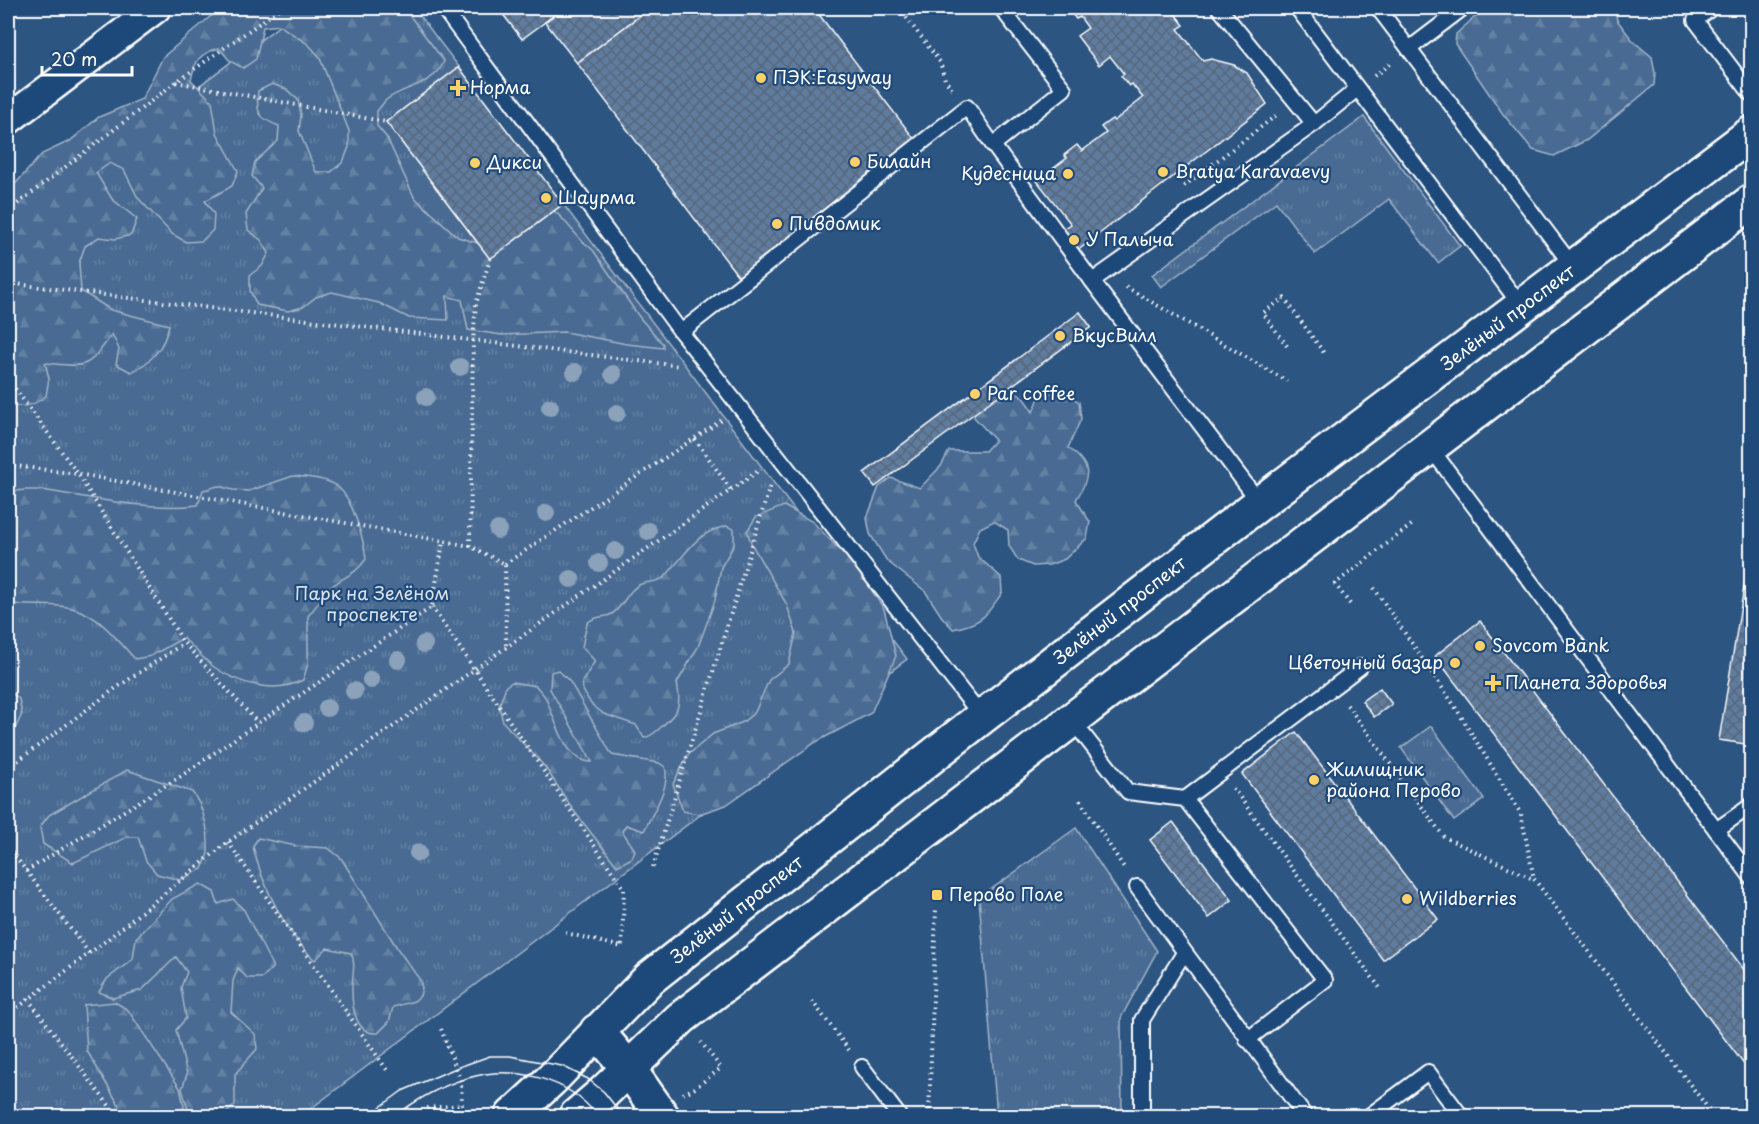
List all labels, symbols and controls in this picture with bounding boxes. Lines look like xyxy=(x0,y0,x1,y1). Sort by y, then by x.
scale bar xyxy=(42,39,132,77)
text: 20 m xyxy=(51,45,97,72)
place label: ПЭК:Easyway xyxy=(773,63,892,90)
marker: ПЭК:Easyway xyxy=(754,71,768,85)
place label: Норма xyxy=(470,73,531,100)
marker: Норма xyxy=(451,81,465,95)
place label: Билайн xyxy=(867,147,931,174)
place label: Дикси xyxy=(486,148,542,175)
marker: Билайн xyxy=(848,155,862,169)
marker: Дикси xyxy=(468,156,482,170)
place label: Bratya Karavaevy xyxy=(1175,157,1330,184)
place label: Кудесница xyxy=(961,159,1057,186)
marker: Bratya Karavaevy xyxy=(1156,165,1170,179)
marker: Кудесница xyxy=(1061,167,1075,181)
place label: Шаурма xyxy=(558,183,636,210)
marker: Шаурма xyxy=(539,191,553,205)
place label: Пивдомик xyxy=(789,209,881,236)
marker: Пивдомик xyxy=(770,217,784,231)
place label: У Палыча xyxy=(1086,225,1174,252)
marker: У Палыча xyxy=(1067,233,1081,247)
street label: Зелёный проспект xyxy=(1434,257,1580,376)
place label: ВкусВилл xyxy=(1072,321,1157,348)
marker: ВкусВилл xyxy=(1053,329,1067,343)
place label: Par coffee xyxy=(987,379,1075,406)
marker: Par coffee xyxy=(968,387,982,401)
street label: Зелёный проспект xyxy=(1047,549,1192,670)
park label: Парк на Зелёном проспекте xyxy=(295,579,449,627)
place label: Sovcom Bank xyxy=(1492,631,1610,658)
marker: Sovcom Bank xyxy=(1473,639,1487,653)
place label: Цветочный базар xyxy=(1288,648,1443,675)
marker: Цветочный базар xyxy=(1448,656,1462,670)
place label: Планета Здоровья xyxy=(1505,668,1668,695)
marker: Планета Здоровья xyxy=(1486,676,1500,690)
place label: Жилищник района Перово xyxy=(1325,755,1461,803)
marker: Жилищник района Перово xyxy=(1307,773,1321,787)
street label: Зелёный проспект xyxy=(664,848,809,969)
place label: Перово Поле xyxy=(949,880,1064,907)
place label: Wildberries xyxy=(1419,884,1517,911)
marker: Перово Поле xyxy=(930,888,944,902)
marker: Wildberries xyxy=(1400,892,1414,906)

